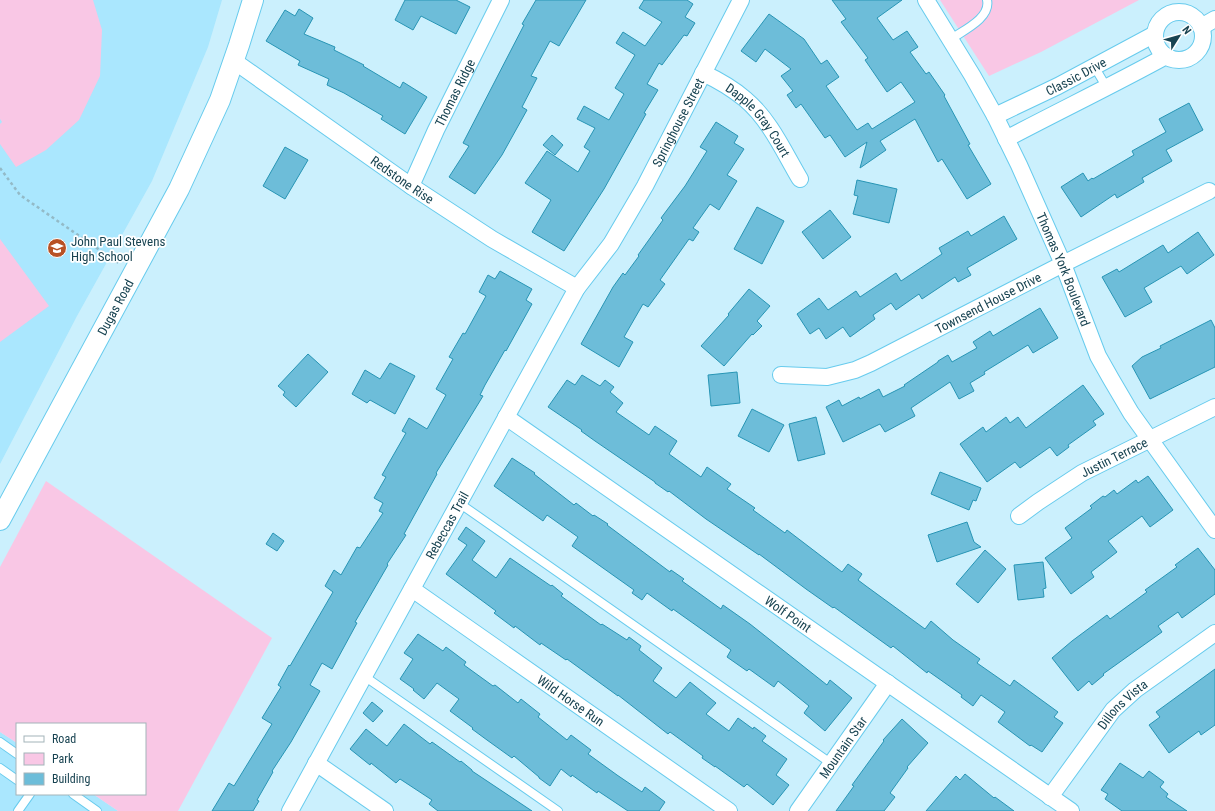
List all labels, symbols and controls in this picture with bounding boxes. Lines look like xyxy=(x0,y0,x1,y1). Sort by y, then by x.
north arrow xyxy=(1159,16,1199,56)
text: N xyxy=(1179,24,1194,37)
street label: Classic Drive xyxy=(1043,55,1109,99)
street label: Thomas Ridge xyxy=(432,57,478,129)
street label: Springhouse Street xyxy=(649,76,707,169)
street label: Dapple Gray Court xyxy=(723,80,793,160)
street label: Redstone Rise xyxy=(368,153,436,207)
street label: Thomas York Boulevard xyxy=(1033,210,1093,328)
place label: John Paul Stevens High School xyxy=(71,234,165,264)
school or university icon: John Paul Stevens High School xyxy=(46,237,68,259)
street label: Townsend House Drive xyxy=(933,270,1044,337)
street label: Dugas Road xyxy=(94,277,137,338)
street label: Justin Terrace xyxy=(1078,435,1150,480)
street label: Rebeccas Trail xyxy=(423,489,472,562)
street label: Wolf Point xyxy=(762,593,814,636)
street label: Wild Horse Run xyxy=(534,672,607,729)
street label: Dillons Vista xyxy=(1095,677,1150,732)
street label: Mountain Star xyxy=(816,714,870,781)
legend xyxy=(16,723,146,795)
text: Road xyxy=(52,732,76,746)
text: Park xyxy=(52,752,74,766)
text: Building xyxy=(52,772,90,786)

